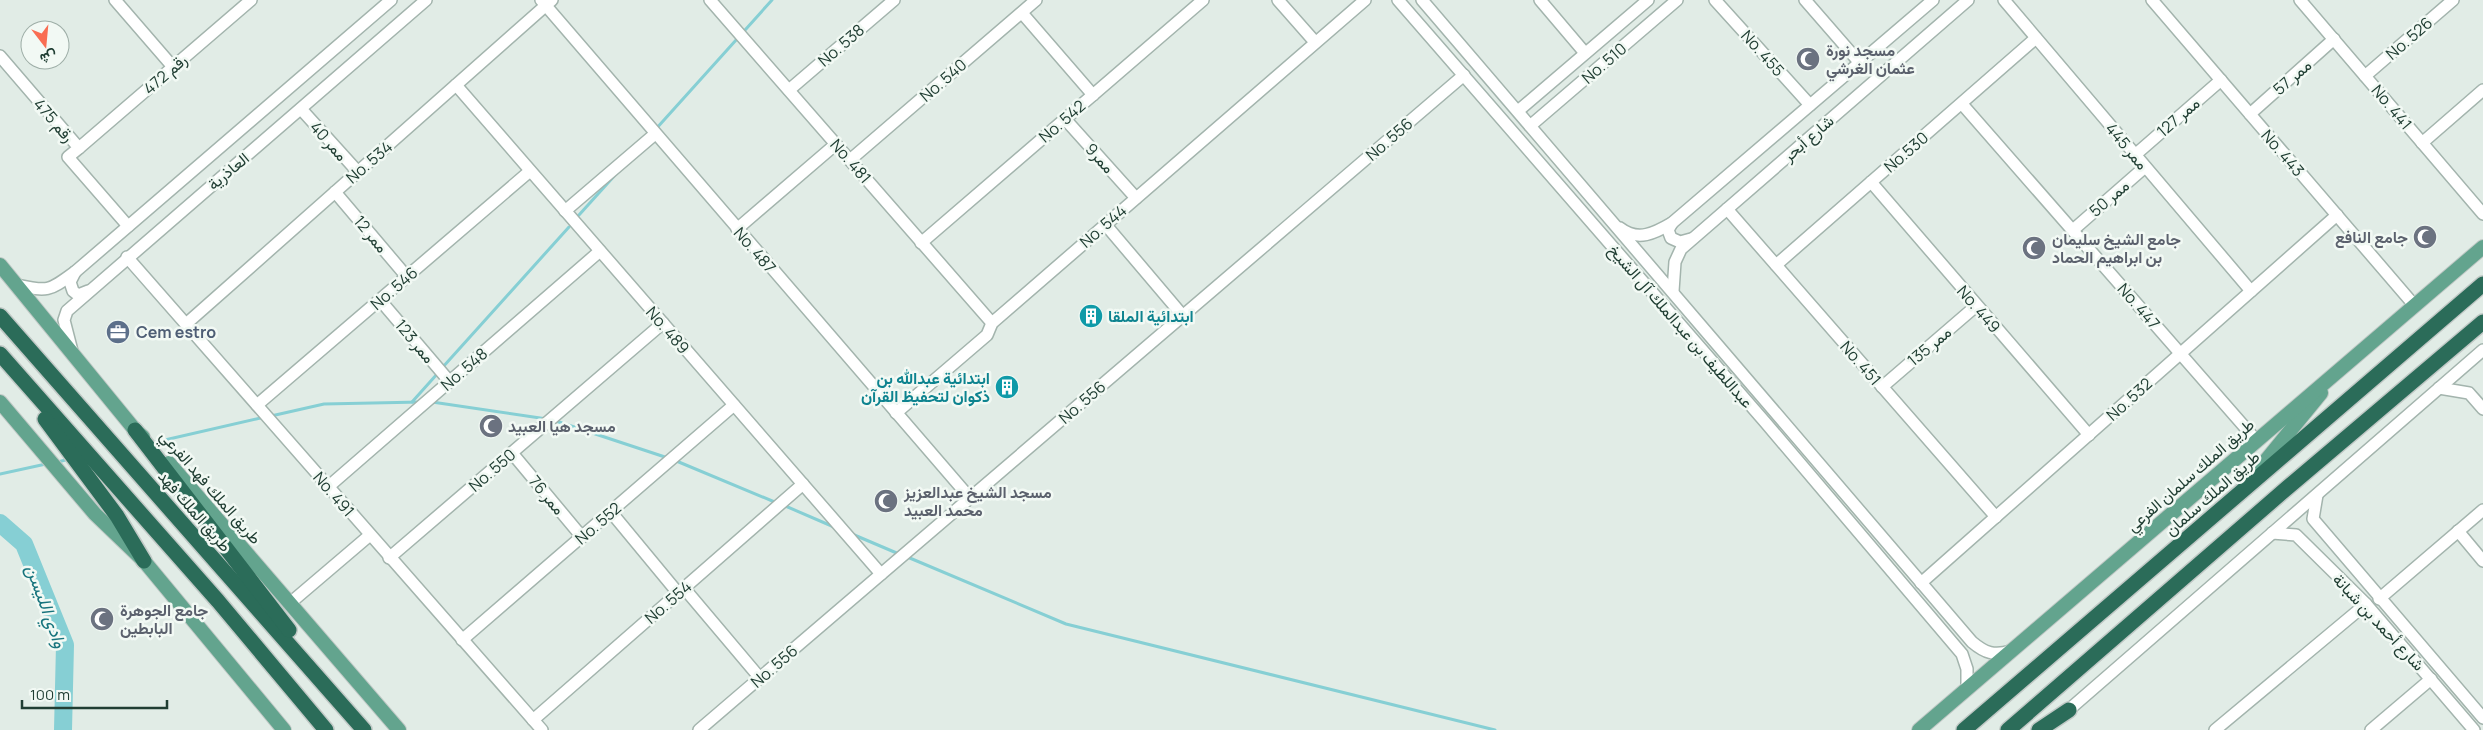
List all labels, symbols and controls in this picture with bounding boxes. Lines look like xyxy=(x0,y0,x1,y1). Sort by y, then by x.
street label: No. 526 xyxy=(2381,12,2437,64)
street label: No. 538 xyxy=(813,19,869,71)
north arrow xyxy=(20,20,70,70)
street label: No. 455 xyxy=(1736,25,1790,81)
street label: No. 510 xyxy=(1577,37,1631,89)
place label: مسجد نورة عثمان الغرشي xyxy=(1826,39,1915,82)
mosque icon: مسجد نورة عثمان الغرشي xyxy=(1795,46,1821,72)
text: ش xyxy=(38,47,59,69)
street label: رقم 472 xyxy=(138,49,192,99)
street label: No. 540 xyxy=(915,53,971,107)
street label: ممر 57 xyxy=(2268,54,2316,100)
street label: No. 441 xyxy=(2367,80,2417,134)
street label: ممر 127 xyxy=(2152,92,2204,142)
street label: رقم 475 xyxy=(29,93,79,147)
street label: No. 542 xyxy=(1034,95,1090,147)
street label: شارع أبحر xyxy=(1777,110,1839,168)
street label: No. 556 xyxy=(1361,112,1417,166)
street label: ممر 40 xyxy=(305,116,353,166)
street label: ممر 445 xyxy=(2101,118,2153,174)
street label: No. 443 xyxy=(2257,125,2309,181)
street label: No.530 xyxy=(1879,127,1933,177)
street label: No. 481 xyxy=(826,134,876,188)
street label: No. 534 xyxy=(341,136,397,188)
street label: ممر9 xyxy=(1081,138,1119,178)
street label: العاذرية xyxy=(203,147,253,195)
street label: ممر 50 xyxy=(2084,175,2134,221)
street label: No. 544 xyxy=(1075,199,1131,253)
street label: ممر 12 xyxy=(349,211,393,257)
street label: No. 487 xyxy=(729,222,781,278)
mosque icon: جامع النافع xyxy=(2412,224,2438,250)
place label: جامع النافع xyxy=(2335,226,2408,249)
place label: جامع الشيخ سليمان بن ابراهيم الحماد xyxy=(2052,228,2181,268)
mosque icon: جامع الشيخ سليمان بن ابراهيم الحماد xyxy=(2021,235,2047,261)
street label: عبداللطيف بن عبدالملك آل الشيخ xyxy=(1603,239,1758,413)
street label: No. 546 xyxy=(366,261,422,315)
street label: No. 447 xyxy=(2113,278,2165,334)
street label: No. 449 xyxy=(1952,281,2006,337)
street label: No. 489 xyxy=(641,302,695,358)
building icon: ابتدائية الملقا xyxy=(1078,303,1104,329)
place label: ابتدائية الملقا xyxy=(1108,305,1194,327)
street label: ممر 123 xyxy=(390,314,440,368)
office icon: Cem estro xyxy=(105,319,131,345)
place label: Cem estro xyxy=(136,321,216,343)
street label: ممر 135 xyxy=(1902,321,1956,371)
street label: No. 451 xyxy=(1836,336,1886,390)
street label: No. 548 xyxy=(436,343,492,395)
place label: ابتدائية عبدالله بن ذكوان لتحفيظ القرآن xyxy=(861,367,990,407)
street label: No. 532 xyxy=(2101,373,2157,425)
building icon: ابتدائية عبدالله بن ذكوان لتحفيظ القرآن xyxy=(994,374,1020,400)
street label: No. 556 xyxy=(1054,375,1110,429)
mosque icon: مسجد هيا العبيد xyxy=(478,413,504,439)
street label: طريق الملك سلمان الفرعي xyxy=(2122,414,2258,536)
place label: مسجد هيا العبيد xyxy=(508,415,616,437)
street label: طريق الملك فهد الفرعي xyxy=(156,426,266,548)
street label: No. 550 xyxy=(464,443,520,497)
street label: طريق الملك سلمان xyxy=(2161,447,2263,539)
street label: طريق الملك فهد xyxy=(155,466,235,556)
street label: No. 491 xyxy=(308,467,360,521)
street label: ممر 76 xyxy=(524,471,570,519)
place label: مسجد الشيخ عبدالعزيز محمد العبيد xyxy=(903,481,1052,521)
mosque icon: مسجد الشيخ عبدالعزيز محمد العبيد xyxy=(873,488,899,514)
street label: No. 552 xyxy=(570,497,626,549)
water label: وادي الليسن xyxy=(17,561,73,652)
street label: شارع أحمد بن شبانة xyxy=(2327,569,2430,676)
street label: No. 554 xyxy=(640,576,696,628)
place label: جامع الجوهرة البابطين xyxy=(120,599,208,639)
mosque icon: جامع الجوهرة البابطين xyxy=(89,606,115,632)
street label: No. 556 xyxy=(746,639,802,693)
scale bar xyxy=(22,678,168,710)
text: 100 m xyxy=(30,684,70,705)

